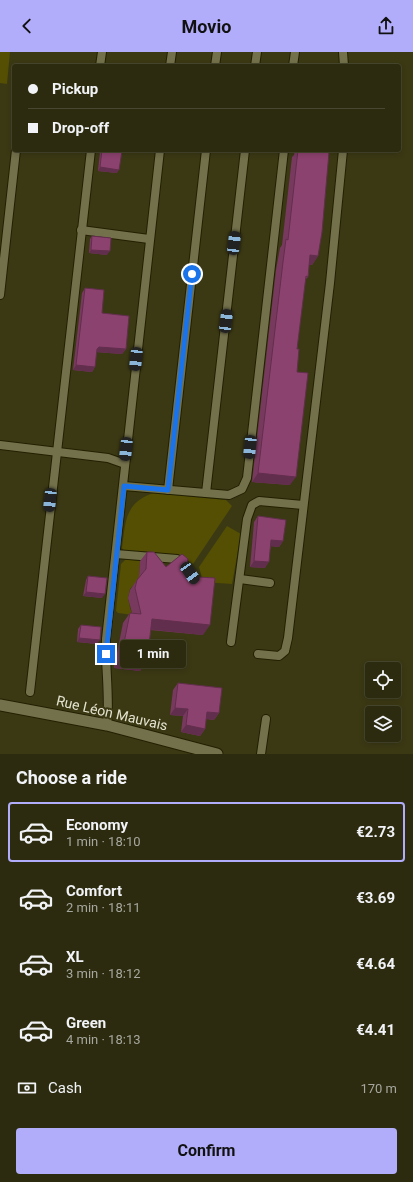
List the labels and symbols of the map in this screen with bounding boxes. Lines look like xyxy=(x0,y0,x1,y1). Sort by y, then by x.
car xyxy=(227,230,241,256)
route start xyxy=(183,265,201,283)
car xyxy=(219,308,233,334)
car xyxy=(129,346,143,372)
car xyxy=(243,434,257,460)
car xyxy=(119,436,133,462)
car xyxy=(43,487,57,513)
car xyxy=(178,560,202,586)
callout: 1 min xyxy=(120,640,186,668)
route end xyxy=(97,645,115,663)
street label: Rue Léon Mauvais xyxy=(55,692,169,734)

